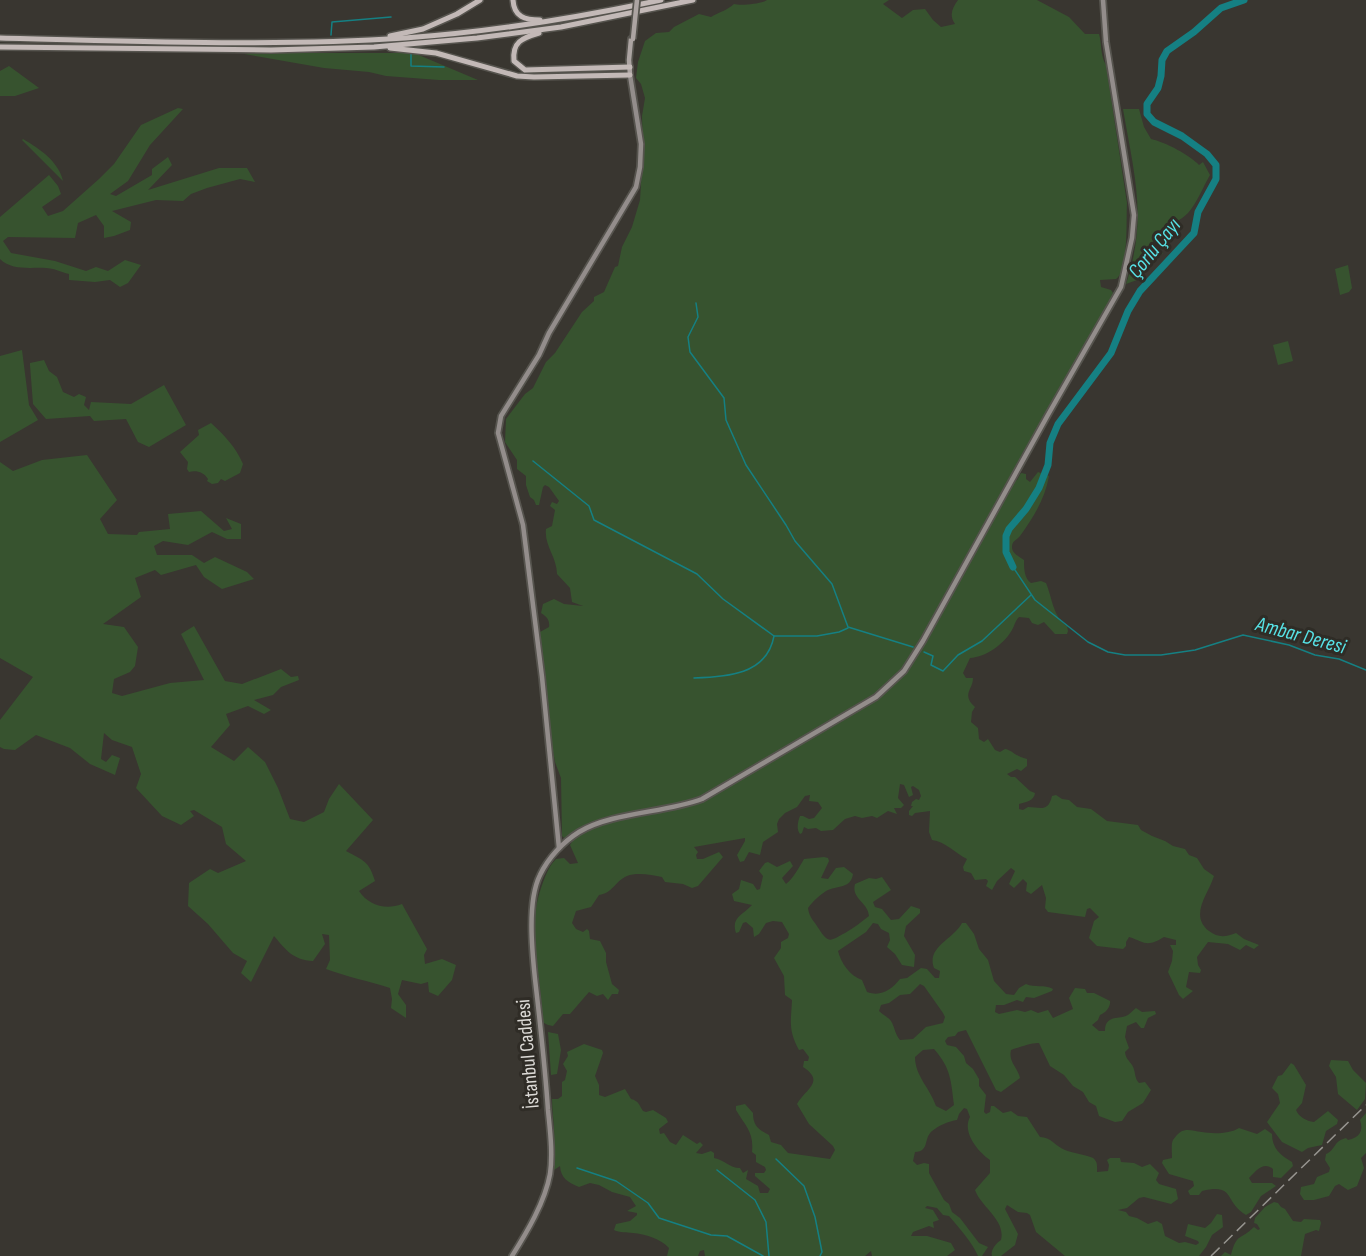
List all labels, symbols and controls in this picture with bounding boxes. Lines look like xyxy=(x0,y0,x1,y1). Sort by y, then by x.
water label: Çorlu Çayı xyxy=(1123,213,1186,283)
water label: Ambar Deresi xyxy=(1252,611,1350,660)
street label: İstanbul Caddesi xyxy=(511,998,545,1110)

